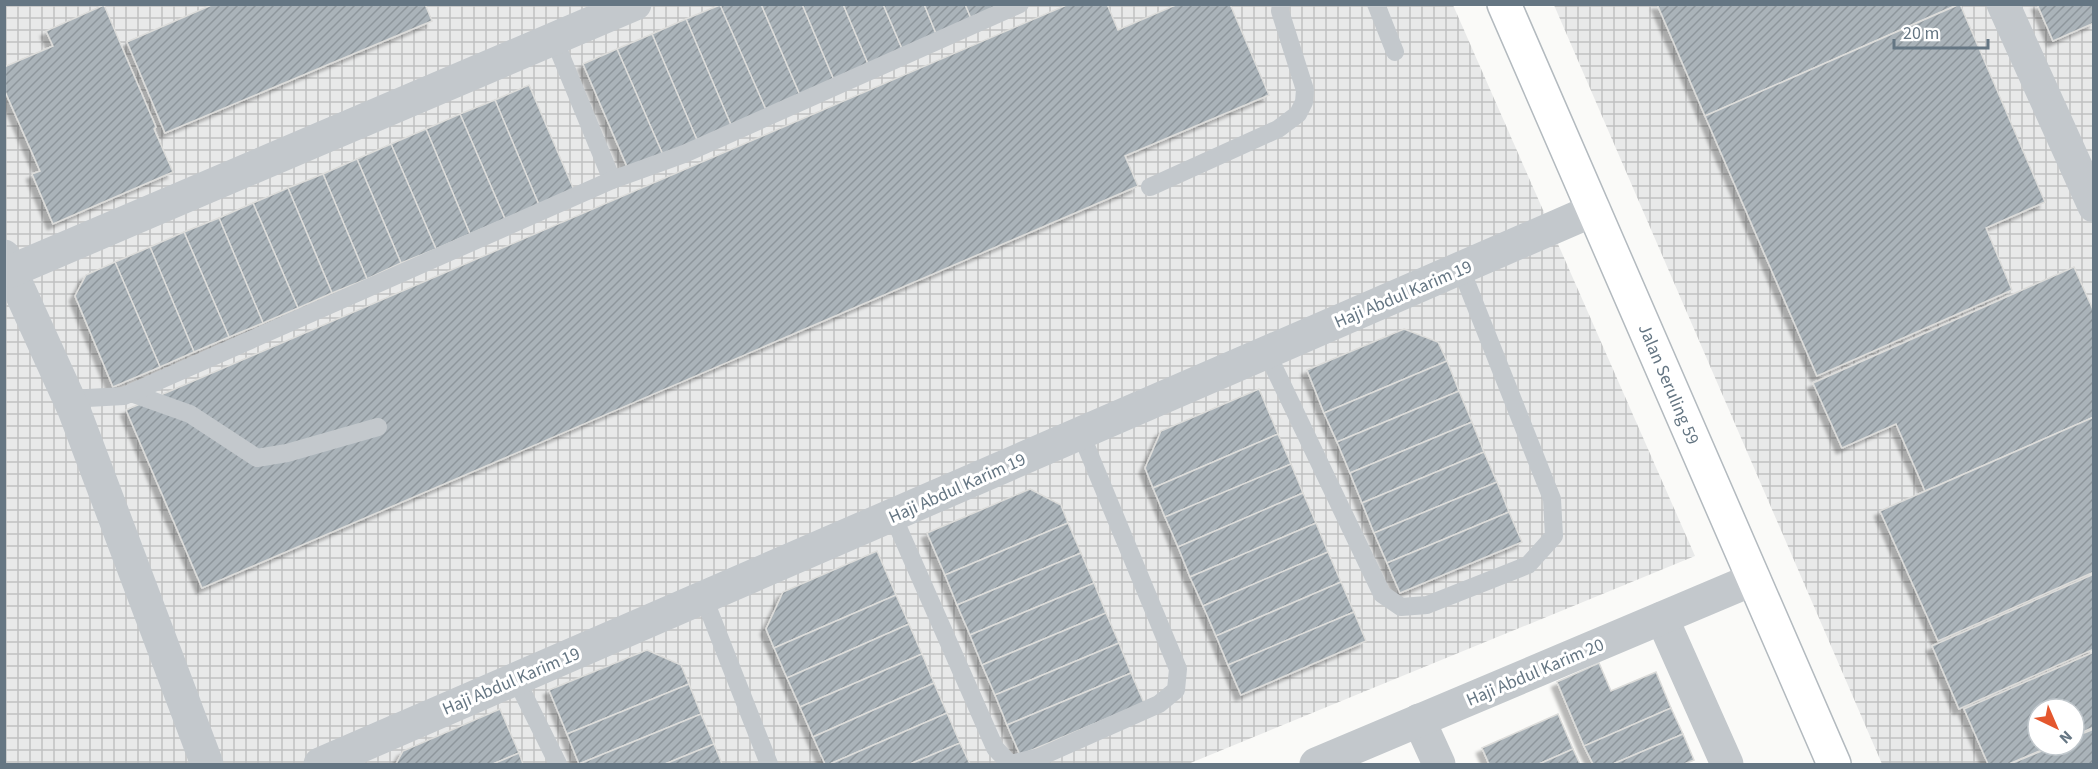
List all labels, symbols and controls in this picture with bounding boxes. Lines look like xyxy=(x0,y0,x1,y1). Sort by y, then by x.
scale bar xyxy=(1894,12,1988,50)
text: 20 m xyxy=(1903,21,1939,46)
street label: Haji Abdul Karim 19 xyxy=(1330,254,1476,335)
street label: Jalan Seruling 59 xyxy=(1632,320,1705,448)
street label: Haji Abdul Karim 19 xyxy=(885,447,1030,530)
street label: Haji Abdul Karim 20 xyxy=(1462,632,1608,713)
street label: Haji Abdul Karim 19 xyxy=(438,641,584,722)
north arrow xyxy=(2026,697,2086,757)
text: N xyxy=(2054,725,2077,749)

